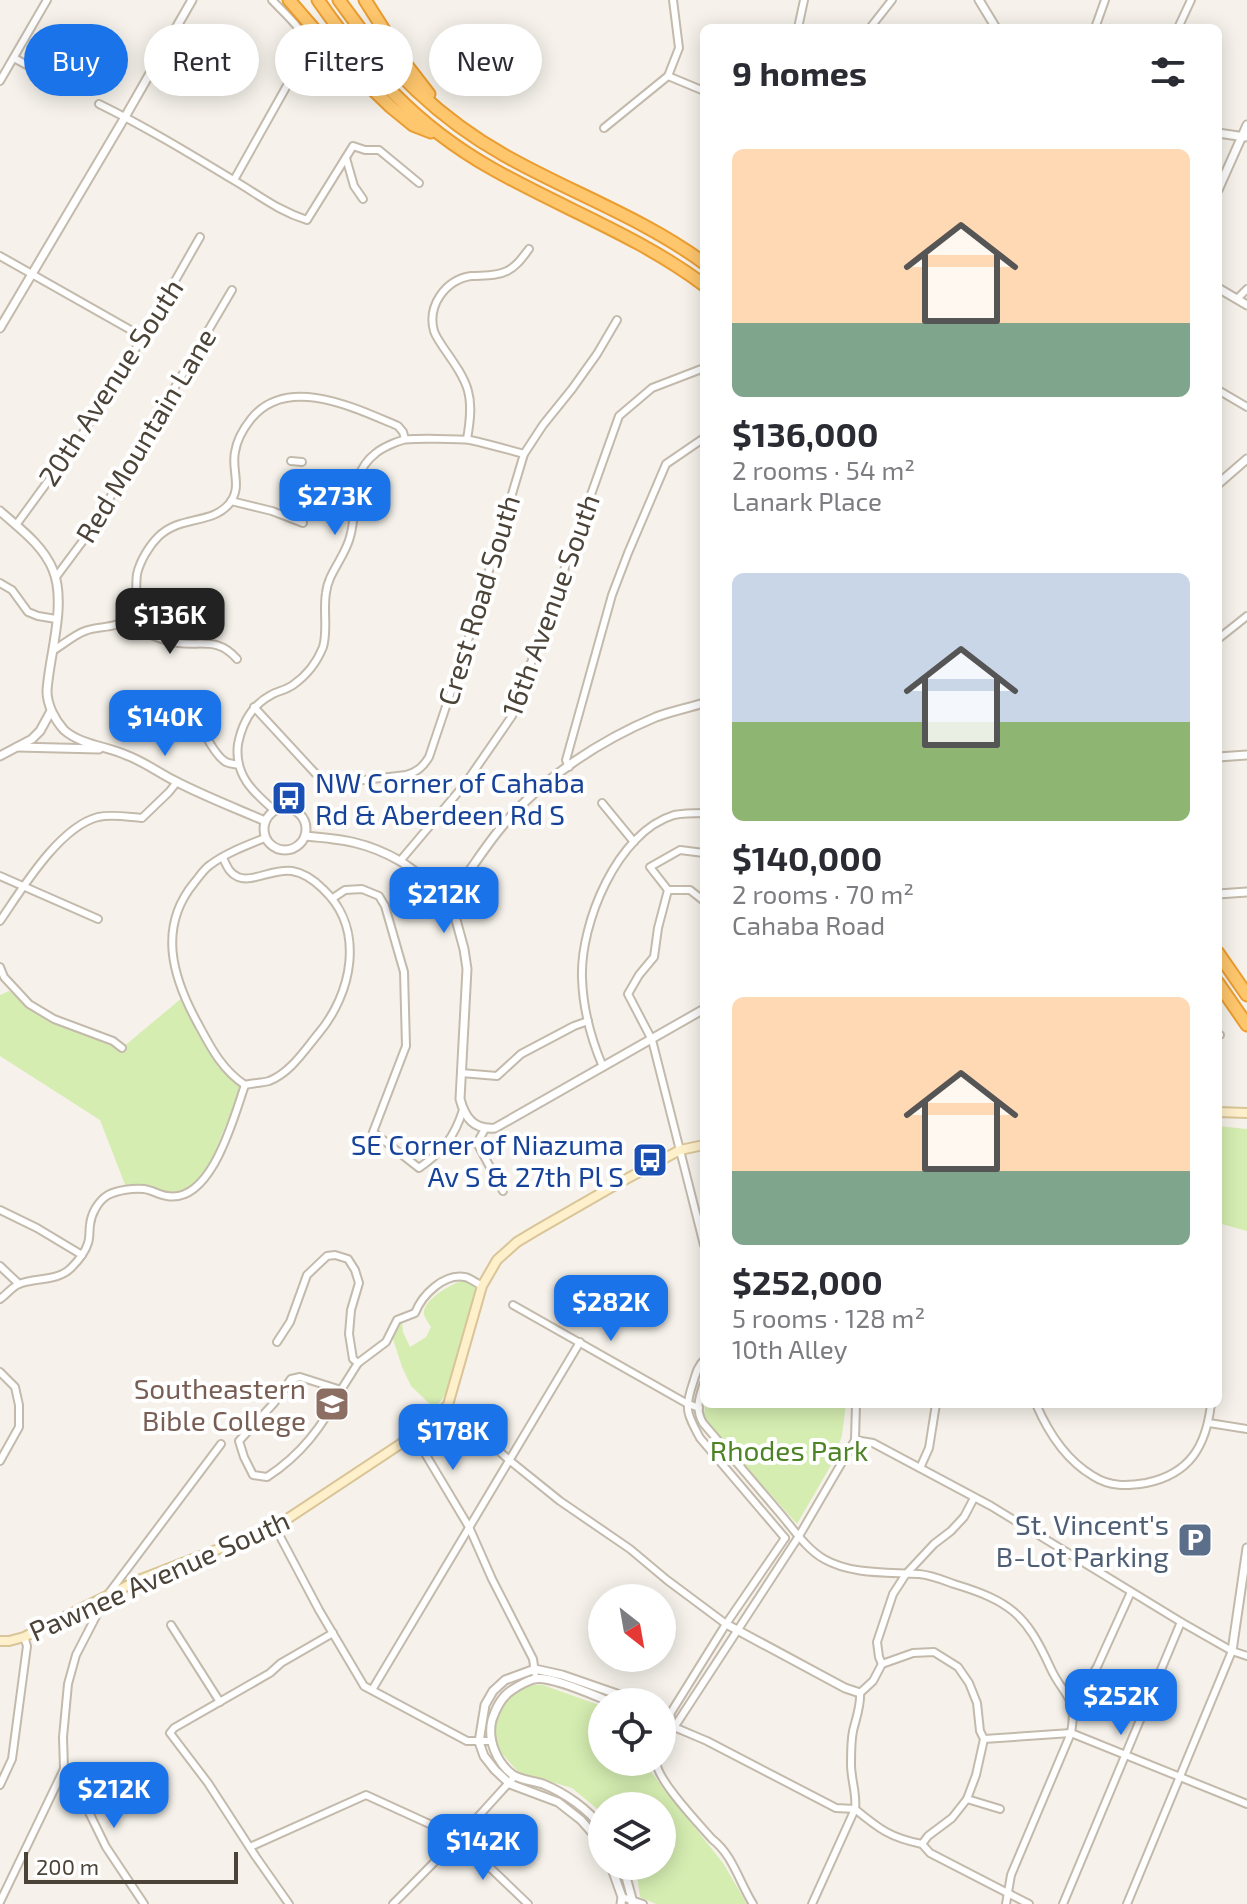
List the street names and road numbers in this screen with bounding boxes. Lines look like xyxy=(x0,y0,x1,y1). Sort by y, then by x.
street label: 20th Avenue South xyxy=(30,272,190,492)
street label: Red Mountain Lane xyxy=(68,322,222,548)
street label: 16th Avenue South xyxy=(494,489,606,721)
street label: Crest Road South xyxy=(430,491,526,709)
street label: Pawnee Avenue South xyxy=(24,1502,294,1648)

